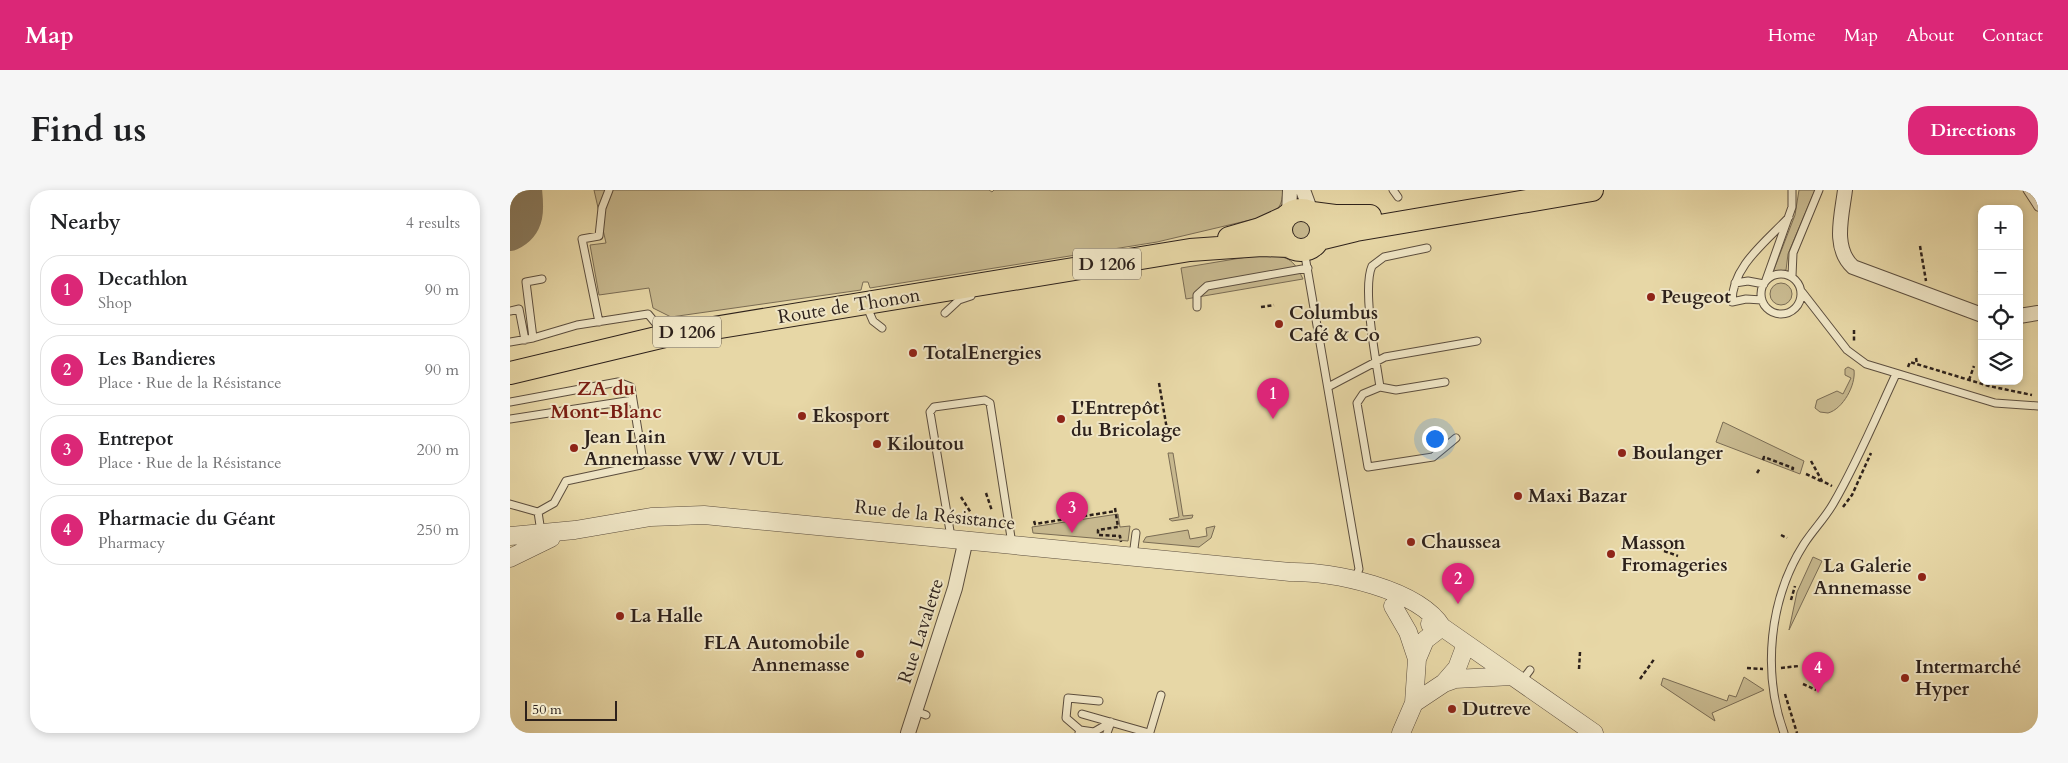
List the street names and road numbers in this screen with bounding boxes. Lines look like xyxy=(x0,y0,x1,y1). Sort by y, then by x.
road number: D 1206 xyxy=(1073,249,1141,280)
street label: Route de Thonon xyxy=(776,282,922,330)
road number: D 1206 xyxy=(653,316,721,348)
street label: Rue de la Résistance xyxy=(853,494,1017,536)
street label: Rue Lavalette xyxy=(892,575,950,687)

